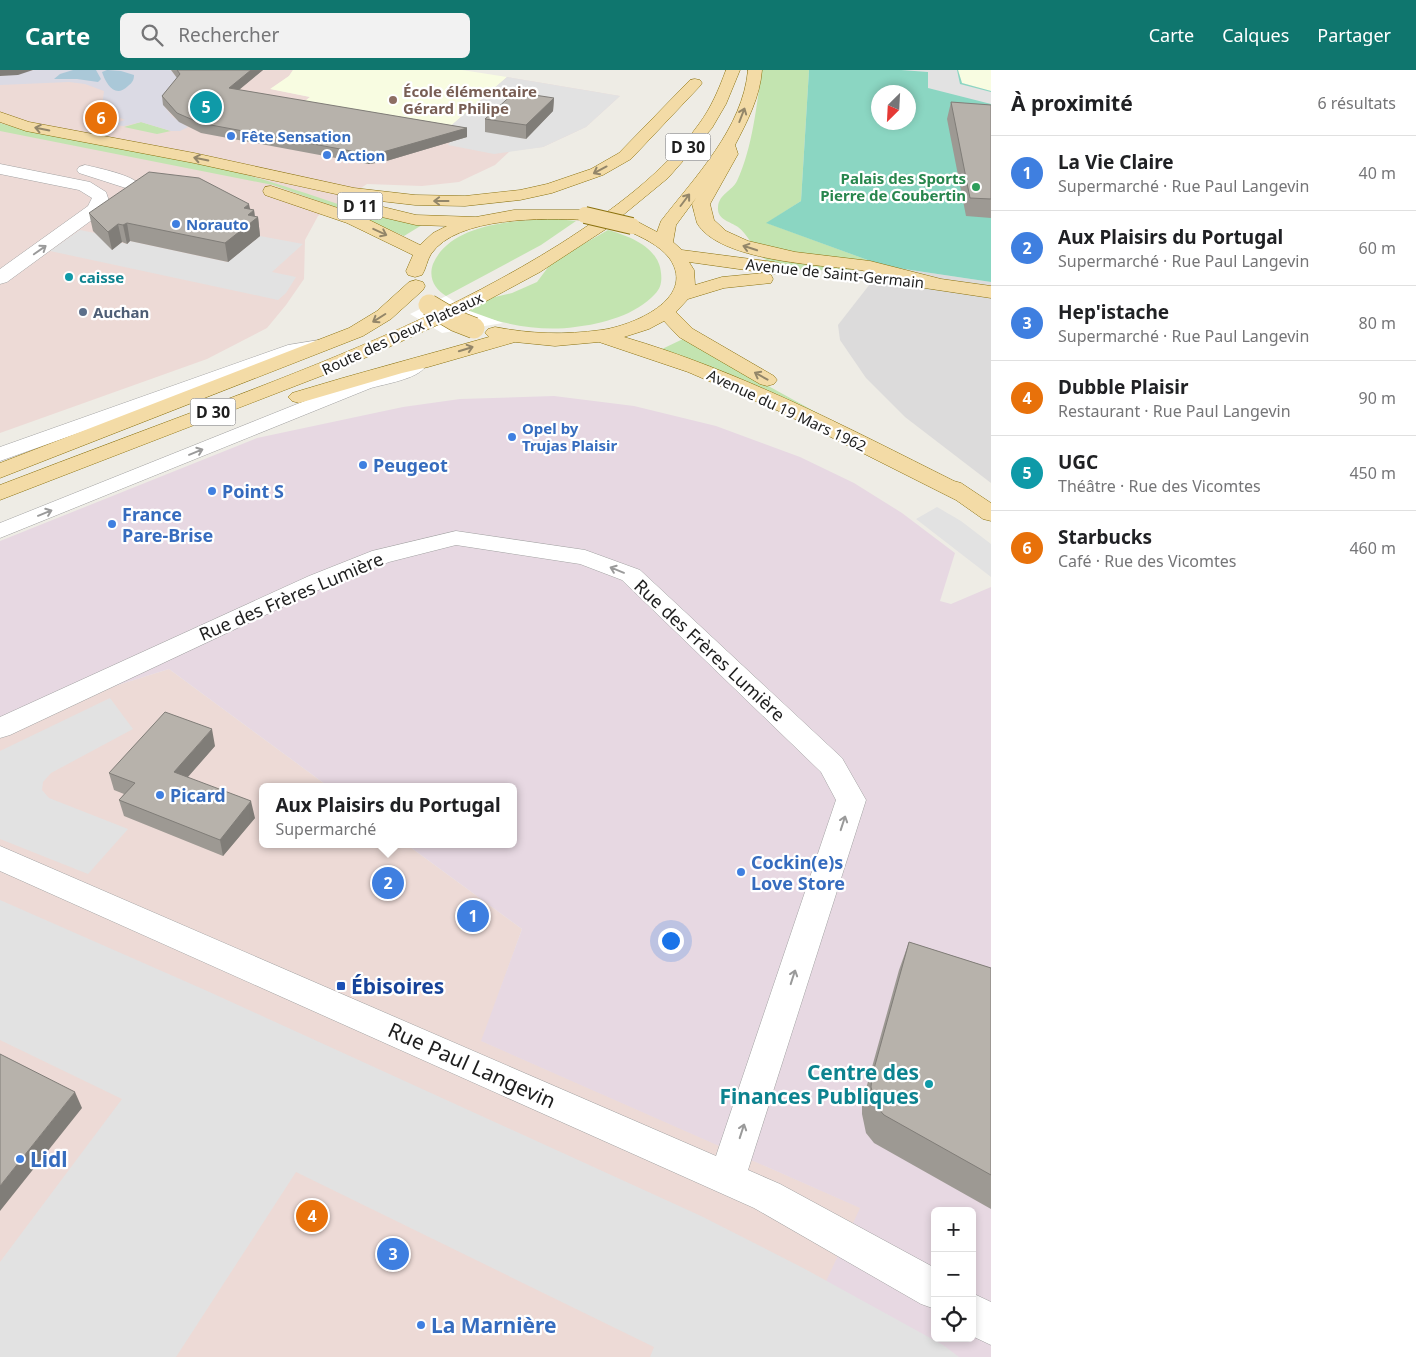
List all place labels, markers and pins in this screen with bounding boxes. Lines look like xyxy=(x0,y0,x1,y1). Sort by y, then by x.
place label: École élémentaire Gérard Philipe xyxy=(403,81,537,118)
pin: 5 xyxy=(190,88,222,126)
marker: École élémentaire Gérard Philipe xyxy=(387,94,399,106)
pin: 6 xyxy=(85,99,117,137)
place label: Fête Sensation xyxy=(241,126,351,146)
marker: Fête Sensation xyxy=(225,130,237,142)
place label: Action xyxy=(337,145,385,165)
marker: Action xyxy=(321,149,333,161)
place label: Palais des Sports Pierre de Coubertin xyxy=(820,168,966,205)
marker: Palais des Sports Pierre de Coubertin xyxy=(970,181,982,193)
place label: Norauto xyxy=(186,214,249,234)
marker: Norauto xyxy=(170,218,182,230)
place label: caisse xyxy=(79,267,124,287)
marker: caisse xyxy=(63,271,75,283)
place label: Auchan xyxy=(93,302,149,322)
marker: Auchan xyxy=(77,306,89,318)
place label: Opel by Trujas Plaisir xyxy=(522,418,618,455)
marker: Opel by Trujas Plaisir xyxy=(506,431,518,443)
place label: Peugeot xyxy=(373,453,448,477)
marker: Peugeot xyxy=(357,459,369,471)
place label: Point S xyxy=(222,479,284,503)
marker: Point S xyxy=(206,485,218,497)
place label: France Pare-Brise xyxy=(122,502,213,547)
marker: France Pare-Brise xyxy=(106,518,118,530)
place label: Picard xyxy=(170,783,226,807)
marker: Picard xyxy=(154,789,166,801)
place label: Cockin(e)s Love Store xyxy=(751,850,845,895)
pin: 2 xyxy=(372,864,404,902)
marker: Cockin(e)s Love Store xyxy=(735,866,747,878)
pin: 1 xyxy=(457,897,489,935)
place label: Ébisoires xyxy=(351,972,444,1000)
marker: Ébisoires xyxy=(335,980,347,992)
place label: Centre des Finances Publiques xyxy=(719,1058,919,1110)
marker: Centre des Finances Publiques xyxy=(923,1078,935,1090)
place label: Lidl xyxy=(30,1145,68,1173)
marker: Lidl xyxy=(14,1153,26,1165)
pin: 4 xyxy=(296,1197,328,1235)
pin: 3 xyxy=(377,1235,409,1273)
place label: La Marnière xyxy=(431,1311,557,1339)
marker: La Marnière xyxy=(415,1319,427,1331)

